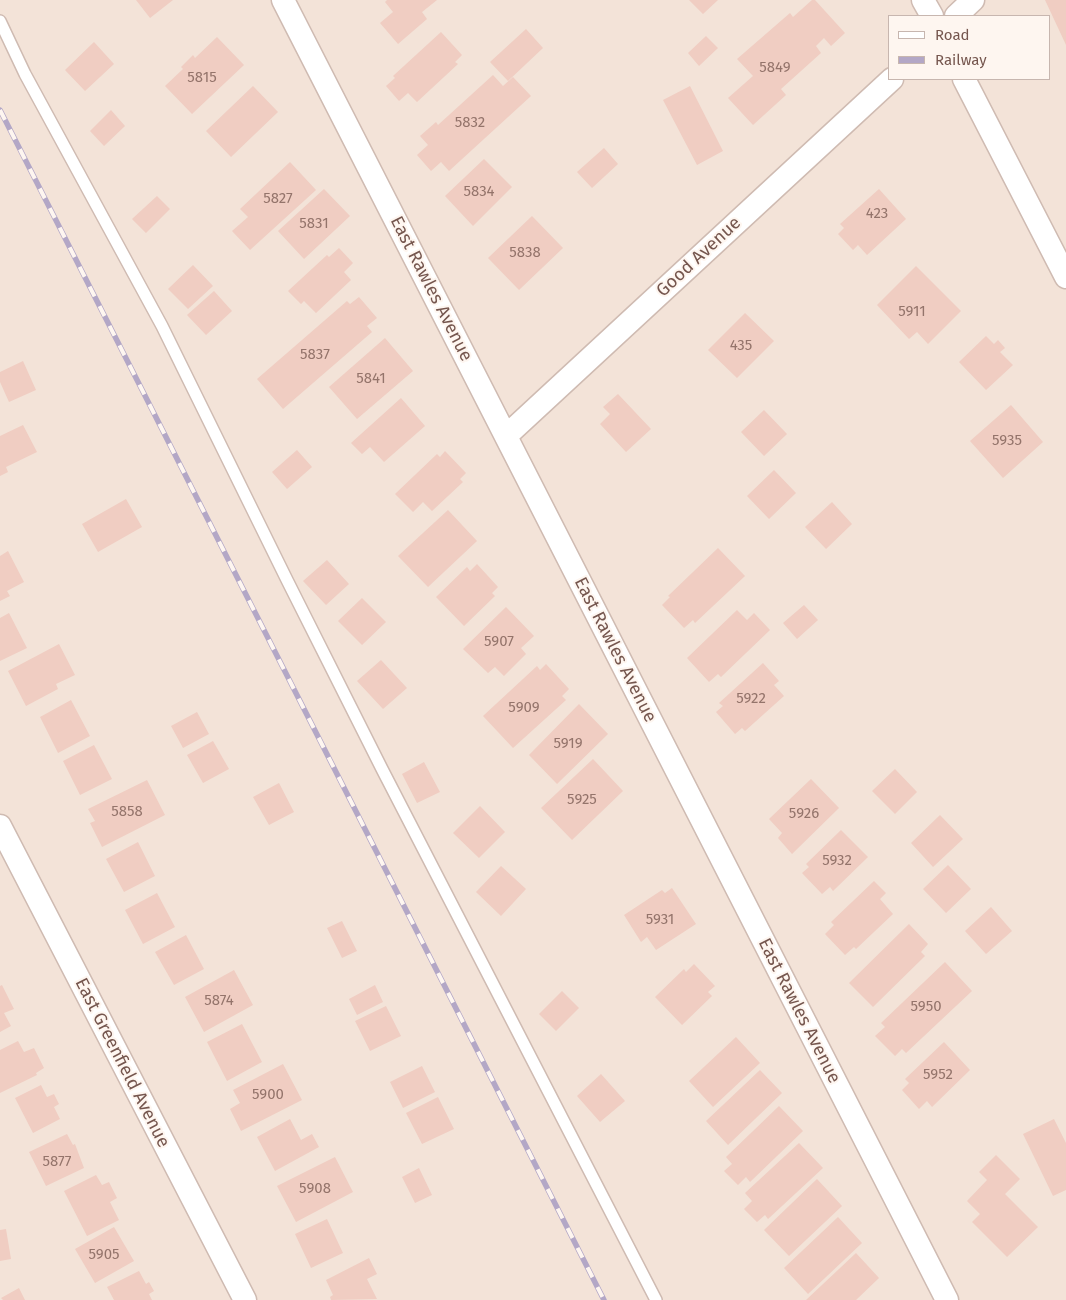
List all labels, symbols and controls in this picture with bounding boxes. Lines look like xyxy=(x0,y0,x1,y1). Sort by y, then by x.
legend xyxy=(888,15,1051,80)
text: Road xyxy=(935,26,970,44)
text: Railway xyxy=(935,51,987,69)
house number: 5849 xyxy=(759,59,791,77)
house number: 5815 xyxy=(187,69,217,87)
house number: 5832 xyxy=(455,114,485,132)
house number: 5834 xyxy=(463,183,495,201)
house number: 5827 xyxy=(263,190,293,208)
house number: 423 xyxy=(866,205,888,223)
street label: Good Avenue xyxy=(652,212,746,302)
street label: East Rawles Avenue xyxy=(385,213,477,365)
house number: 5831 xyxy=(299,215,329,233)
house number: 5838 xyxy=(509,244,541,262)
house number: 5911 xyxy=(898,303,926,321)
house number: 435 xyxy=(730,337,752,355)
house number: 5837 xyxy=(300,346,330,364)
house number: 5841 xyxy=(356,370,386,388)
house number: 5935 xyxy=(992,432,1022,450)
street label: East Rawles Avenue xyxy=(569,574,661,726)
house number: 5907 xyxy=(484,633,514,651)
house number: 5922 xyxy=(736,690,766,708)
house number: 5909 xyxy=(508,699,540,717)
house number: 5919 xyxy=(553,735,583,753)
house number: 5925 xyxy=(567,791,597,809)
house number: 5858 xyxy=(111,803,143,821)
house number: 5926 xyxy=(789,805,819,823)
house number: 5932 xyxy=(822,852,852,870)
house number: 5931 xyxy=(646,911,674,929)
street label: East Rawles Avenue xyxy=(753,935,845,1087)
street label: East Greenfield Avenue xyxy=(70,975,174,1151)
house number: 5874 xyxy=(204,992,234,1010)
house number: 5950 xyxy=(910,998,942,1016)
house number: 5952 xyxy=(923,1066,953,1084)
house number: 5900 xyxy=(252,1086,284,1104)
house number: 5877 xyxy=(43,1153,71,1171)
house number: 5908 xyxy=(299,1180,331,1198)
house number: 5905 xyxy=(88,1246,120,1264)

